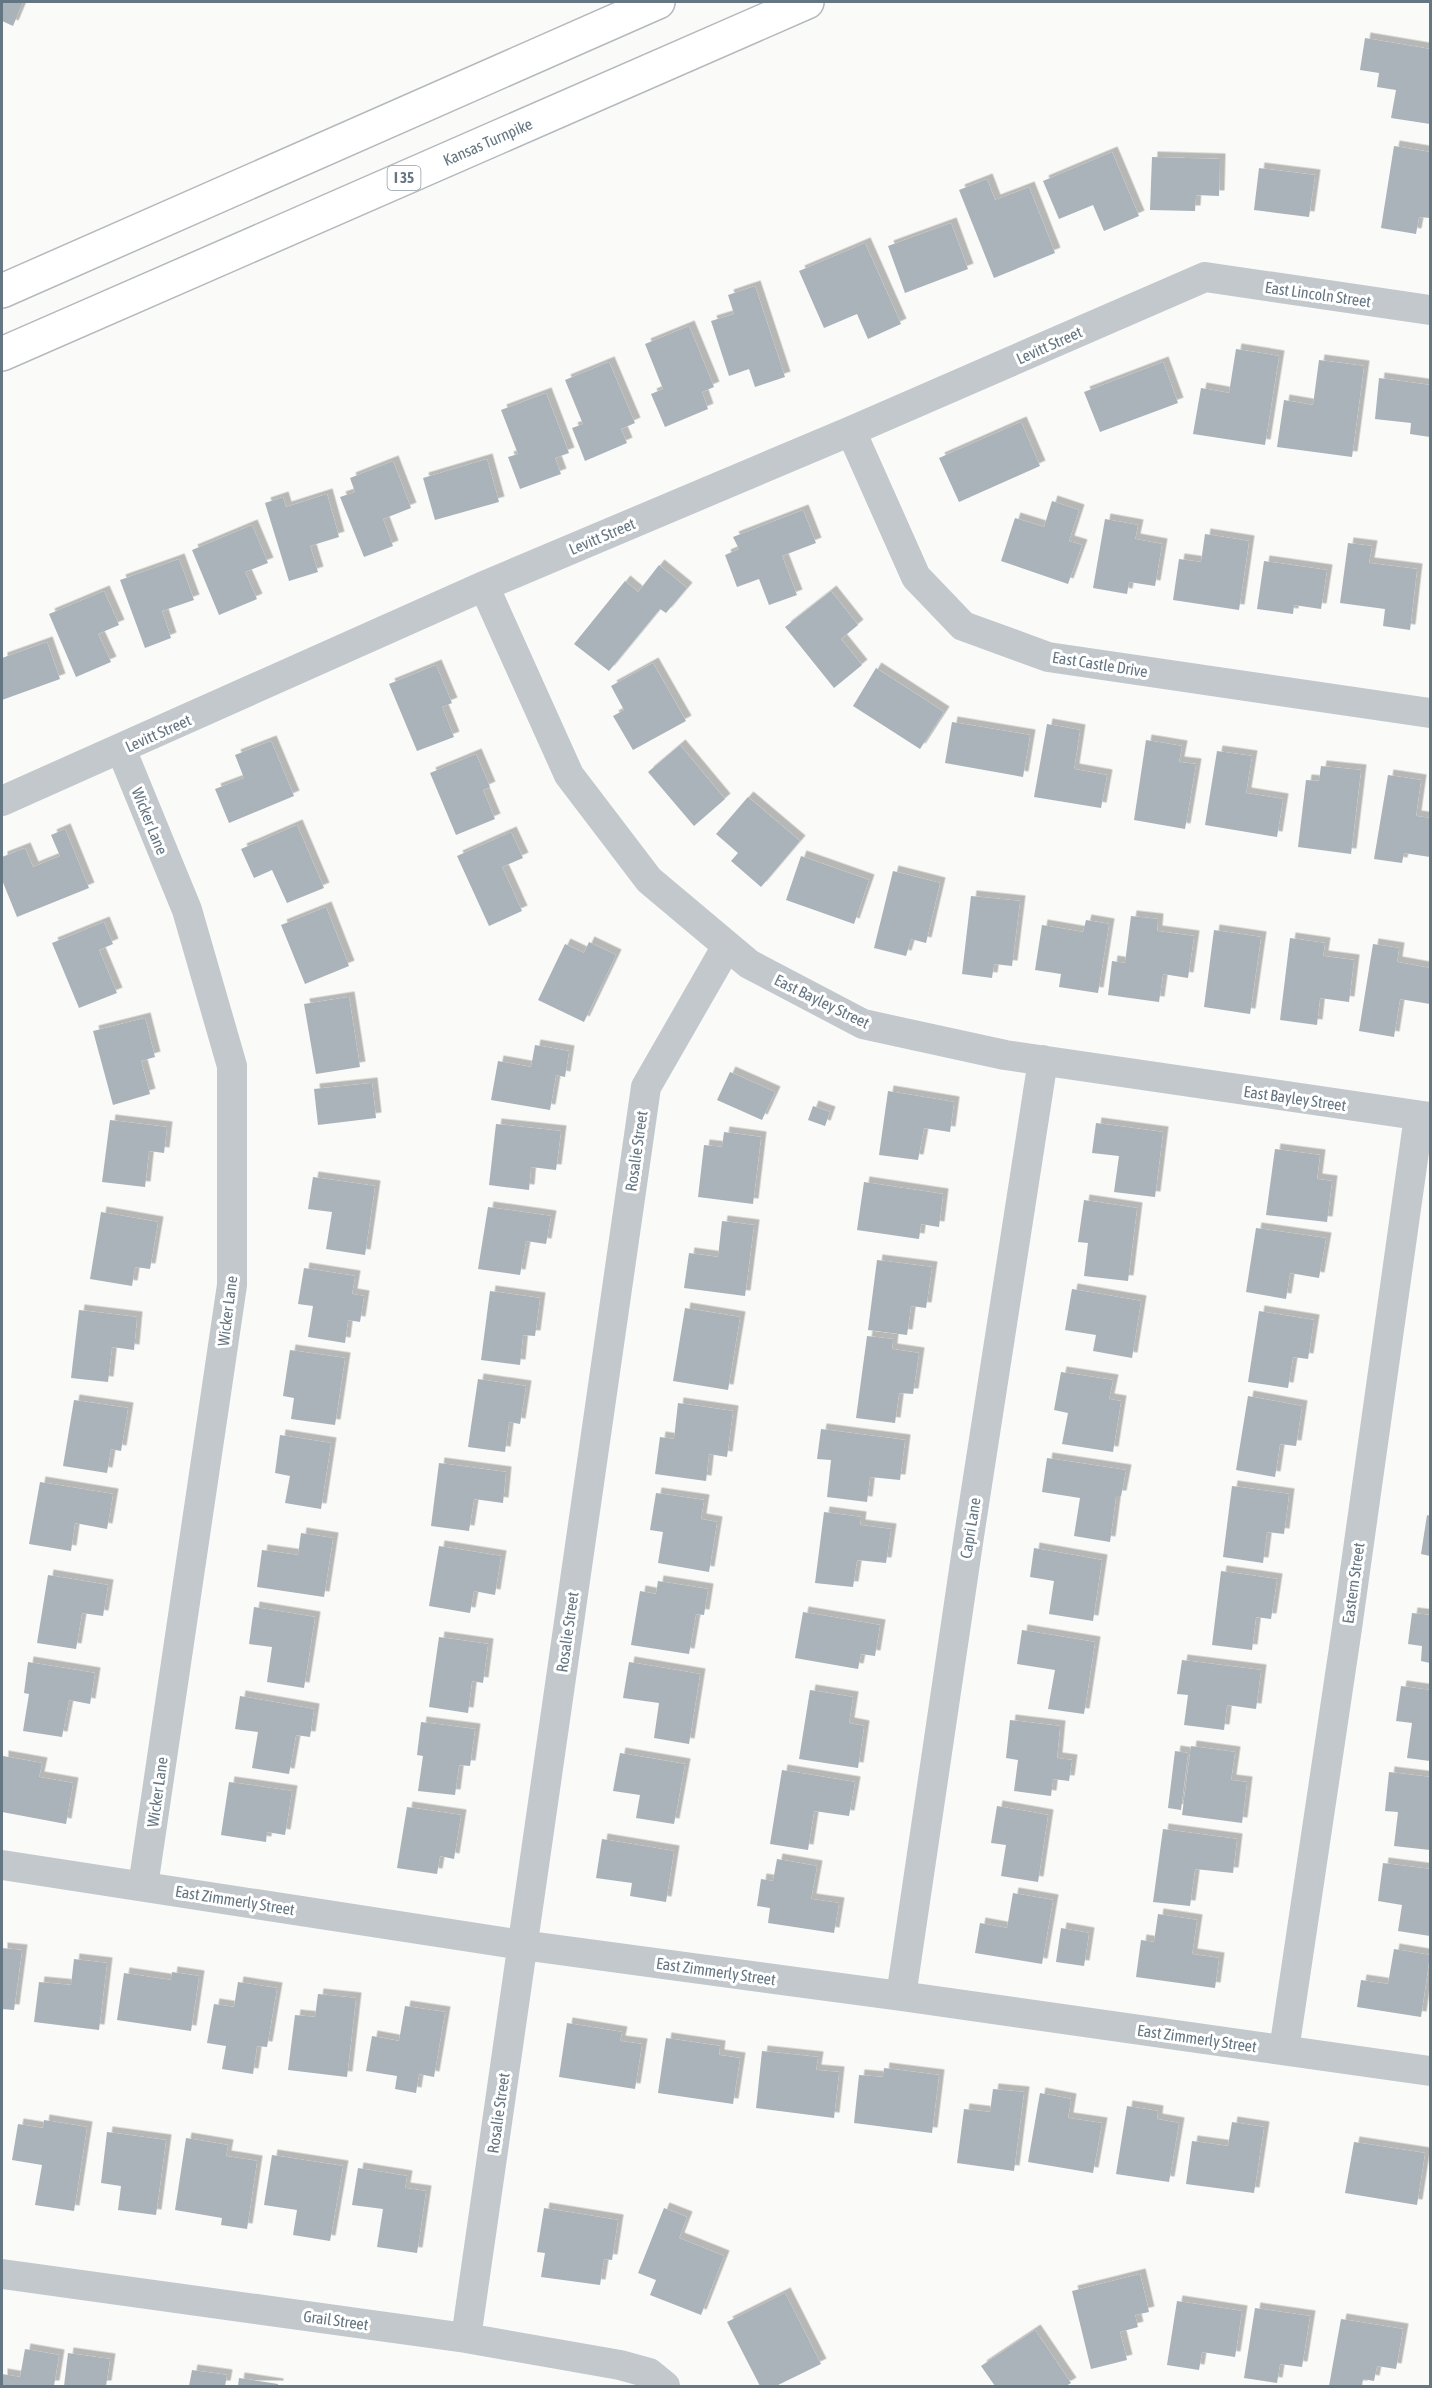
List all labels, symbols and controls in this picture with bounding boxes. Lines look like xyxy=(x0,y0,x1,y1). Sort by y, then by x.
street label: Kansas Turnpike xyxy=(440,114,535,169)
road number: I 35 xyxy=(388,166,420,190)
street label: East Lincoln Street xyxy=(1264,278,1373,310)
street label: Levitt Street xyxy=(1013,322,1085,367)
street label: Levitt Street xyxy=(566,514,638,558)
street label: East Castle Drive xyxy=(1051,648,1149,680)
street label: Levitt Street xyxy=(122,710,194,755)
street label: Wicker Lane xyxy=(128,785,172,857)
street label: East Bayley Street xyxy=(771,970,873,1033)
street label: East Bayley Street xyxy=(1242,1082,1348,1115)
street label: Rosalie Street xyxy=(621,1109,651,1192)
street label: Wicker Lane xyxy=(214,1275,240,1347)
street label: Capri Lane xyxy=(956,1496,985,1560)
street label: Eastern Street xyxy=(1338,1541,1368,1625)
street label: Rosalie Street xyxy=(552,1590,582,1673)
street label: Wicker Lane xyxy=(143,1756,171,1828)
street label: East Zimmerly Street xyxy=(174,1882,296,1919)
street label: East Zimmerly Street xyxy=(655,1954,777,1989)
street label: East Zimmerly Street xyxy=(1136,2021,1258,2056)
street label: Rosalie Street xyxy=(483,2071,513,2154)
street label: Grail Street xyxy=(302,2307,370,2334)

